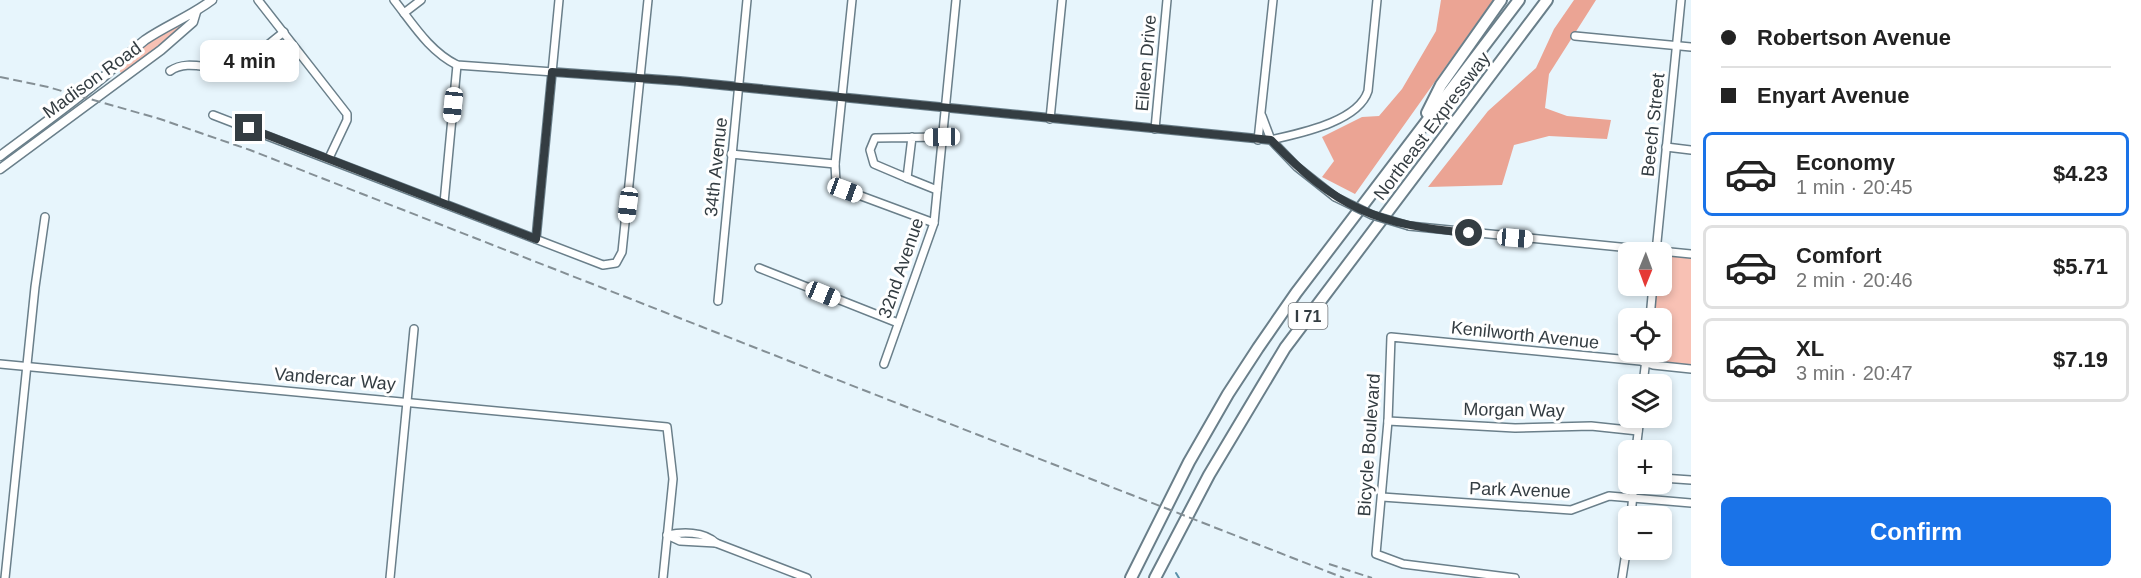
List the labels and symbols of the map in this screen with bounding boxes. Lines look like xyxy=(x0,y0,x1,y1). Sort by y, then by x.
street label: Eileen Drive xyxy=(1132,14,1160,112)
street label: Madison Road xyxy=(39,38,145,122)
callout: 4 min xyxy=(200,41,298,83)
street label: Northeast Expressway xyxy=(1370,48,1494,204)
street label: Beech Street xyxy=(1638,72,1668,178)
car xyxy=(442,86,464,124)
route end xyxy=(235,114,262,141)
street label: 34th Avenue xyxy=(701,116,731,218)
car xyxy=(924,128,960,146)
car xyxy=(825,175,865,205)
car xyxy=(617,186,639,224)
street label: 32nd Avenue xyxy=(874,215,928,321)
route start xyxy=(1455,219,1482,246)
car xyxy=(1496,227,1534,249)
north arrow xyxy=(1618,242,1672,296)
car xyxy=(803,279,843,309)
road number: I 71 xyxy=(1288,303,1328,329)
street label: Kenilworth Avenue xyxy=(1450,317,1600,353)
street label: Vandercar Way xyxy=(273,364,397,394)
street label: Bicycle Boulevard xyxy=(1354,373,1384,517)
street label: Morgan Way xyxy=(1463,399,1565,421)
street label: Park Avenue xyxy=(1469,478,1571,502)

